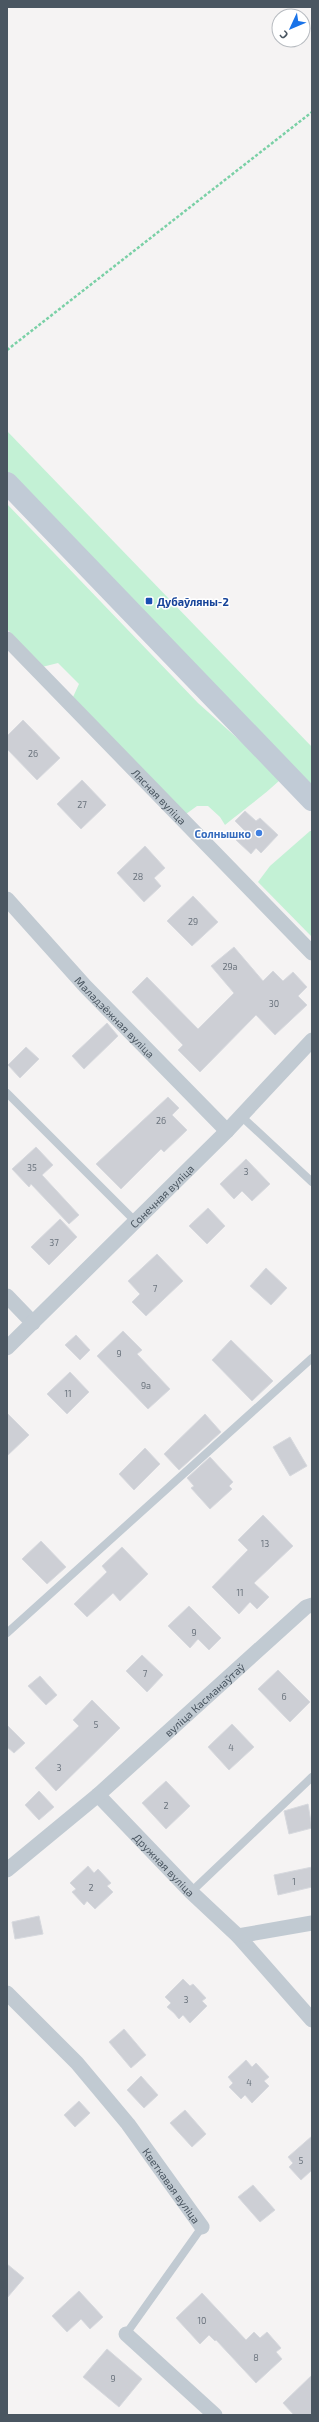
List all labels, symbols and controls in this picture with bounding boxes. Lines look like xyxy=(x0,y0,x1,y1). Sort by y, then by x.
north arrow xyxy=(271,8,311,48)
text: С xyxy=(276,28,290,42)
place label: Дубаўляны-2 xyxy=(157,595,229,608)
marker: Дубаўляны-2 xyxy=(144,596,154,606)
house number: 26 xyxy=(28,748,38,759)
street label: Лясная вуліца xyxy=(130,766,190,827)
house number: 27 xyxy=(77,799,87,810)
place label: Солнышко xyxy=(194,827,251,840)
marker: Солнышко xyxy=(254,828,264,838)
house number: 28 xyxy=(133,871,143,882)
house number: 29 xyxy=(188,916,198,927)
house number: 29а xyxy=(222,961,238,972)
street label: Маладзёжная вуліца xyxy=(73,973,158,1060)
house number: 30 xyxy=(269,998,279,1009)
house number: 26 xyxy=(156,1115,166,1126)
street label: Сонечная вуліца xyxy=(127,1161,196,1230)
house number: 35 xyxy=(27,1162,37,1173)
house number: 3 xyxy=(243,1166,249,1177)
house number: 37 xyxy=(49,1237,59,1248)
house number: 7 xyxy=(153,1283,158,1294)
house number: 9 xyxy=(116,1348,122,1359)
house number: 9а xyxy=(141,1380,151,1391)
house number: 11 xyxy=(64,1388,72,1399)
house number: 13 xyxy=(261,1538,269,1549)
house number: 11 xyxy=(236,1587,244,1598)
house number: 9 xyxy=(191,1627,197,1638)
street label: вуліца Касманаўтаў xyxy=(161,1659,248,1739)
house number: 7 xyxy=(143,1668,148,1679)
house number: 6 xyxy=(281,1691,287,1702)
house number: 5 xyxy=(94,1719,99,1730)
house number: 4 xyxy=(228,1742,234,1753)
house number: 3 xyxy=(56,1762,62,1773)
house number: 2 xyxy=(163,1800,169,1811)
street label: Дружная вуліца xyxy=(131,1830,198,1899)
house number: 1 xyxy=(292,1876,296,1887)
house number: 2 xyxy=(88,1882,94,1893)
house number: 3 xyxy=(183,1994,189,2005)
house number: 4 xyxy=(246,2077,252,2088)
street label: Кветкавая вуліца xyxy=(141,2145,203,2225)
house number: 5 xyxy=(299,2155,304,2166)
house number: 10 xyxy=(197,2315,207,2326)
house number: 8 xyxy=(253,2352,259,2363)
house number: 9 xyxy=(110,2373,116,2384)

